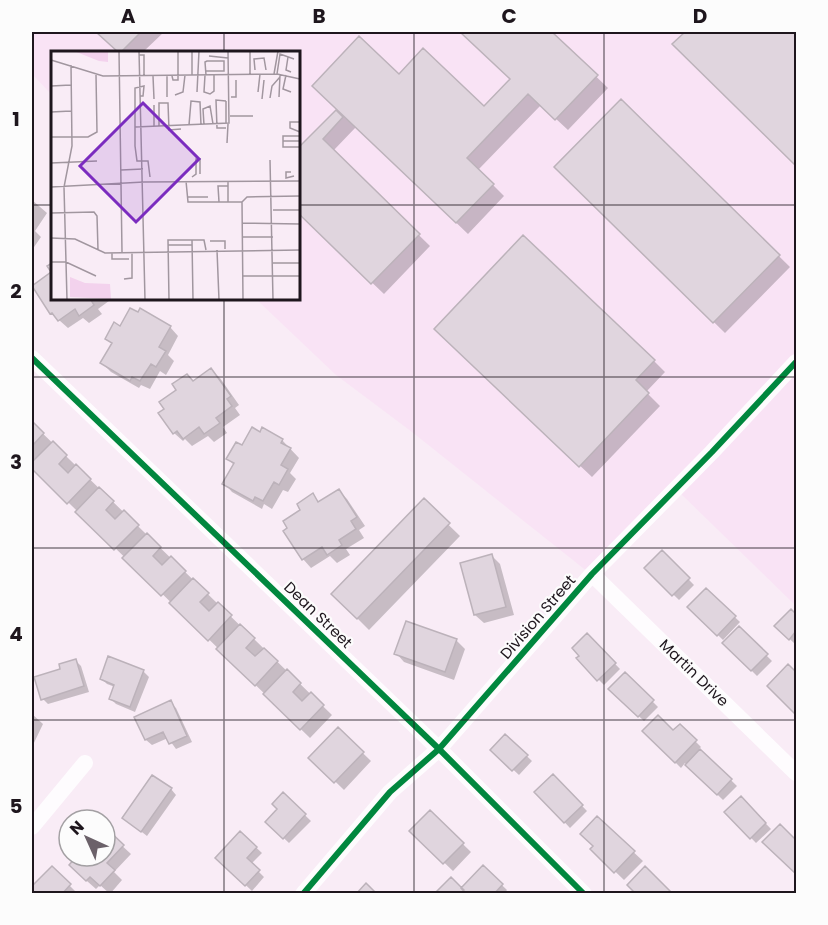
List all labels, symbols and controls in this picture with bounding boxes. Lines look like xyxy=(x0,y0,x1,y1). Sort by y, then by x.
text: A xyxy=(121,2,136,30)
text: B xyxy=(312,2,326,30)
text: C xyxy=(501,2,517,30)
text: D xyxy=(693,2,707,30)
inset map xyxy=(51,51,300,300)
text: 1 xyxy=(12,105,20,133)
text: 2 xyxy=(10,277,22,305)
text: 3 xyxy=(10,448,22,476)
street label: Division Street xyxy=(495,570,580,663)
street label: Dean Street xyxy=(280,577,357,653)
text: 4 xyxy=(9,620,23,648)
street label: Martin Drive xyxy=(655,634,734,711)
text: 5 xyxy=(10,792,23,820)
north arrow xyxy=(57,808,117,868)
text: N xyxy=(64,815,89,840)

